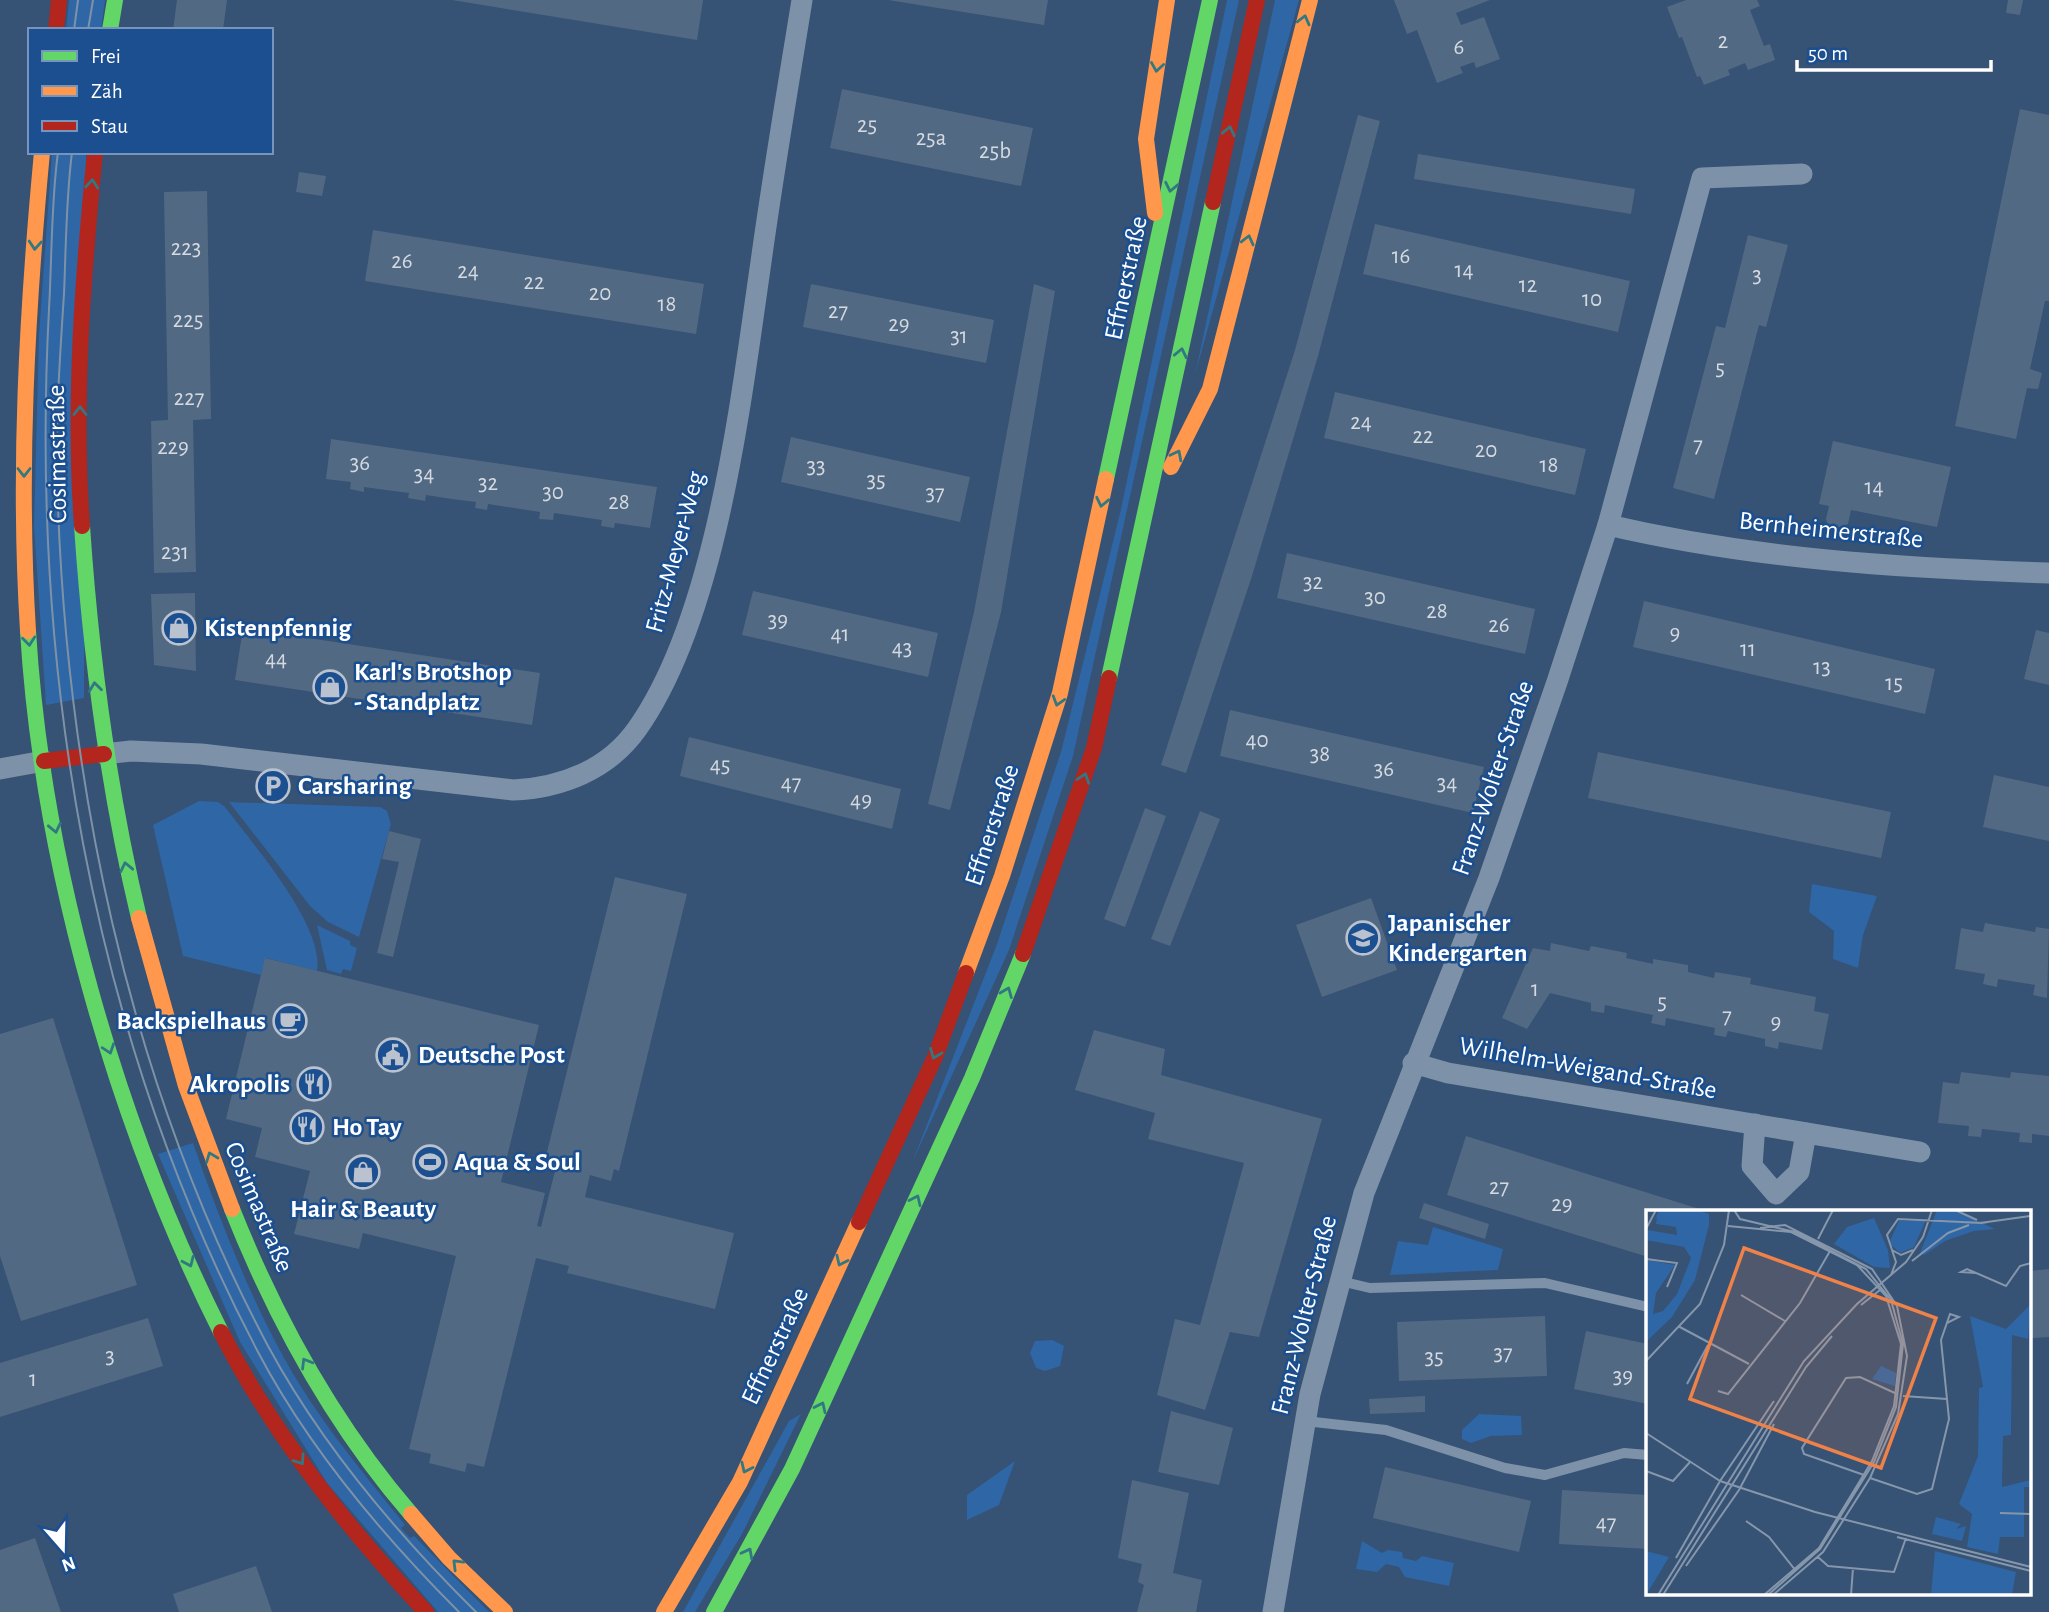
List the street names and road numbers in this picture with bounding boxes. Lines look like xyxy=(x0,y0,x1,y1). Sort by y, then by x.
street label: Effnerstraße xyxy=(1100,214,1152,342)
street label: Cosimastraße xyxy=(43,384,71,524)
street label: Fritz-Meyer-Weg xyxy=(641,468,709,635)
street label: Bernheimerstraße xyxy=(1738,507,1924,553)
street label: Franz-Wolter-Straße xyxy=(1448,677,1538,879)
street label: Effnerstraße xyxy=(960,761,1024,889)
street label: Wilhelm-Weigand-Straße xyxy=(1457,1033,1719,1103)
street label: Cosimastraße xyxy=(220,1138,298,1276)
street label: Franz-Wolter-Straße xyxy=(1267,1213,1341,1417)
street label: Effnerstraße xyxy=(737,1283,813,1409)

